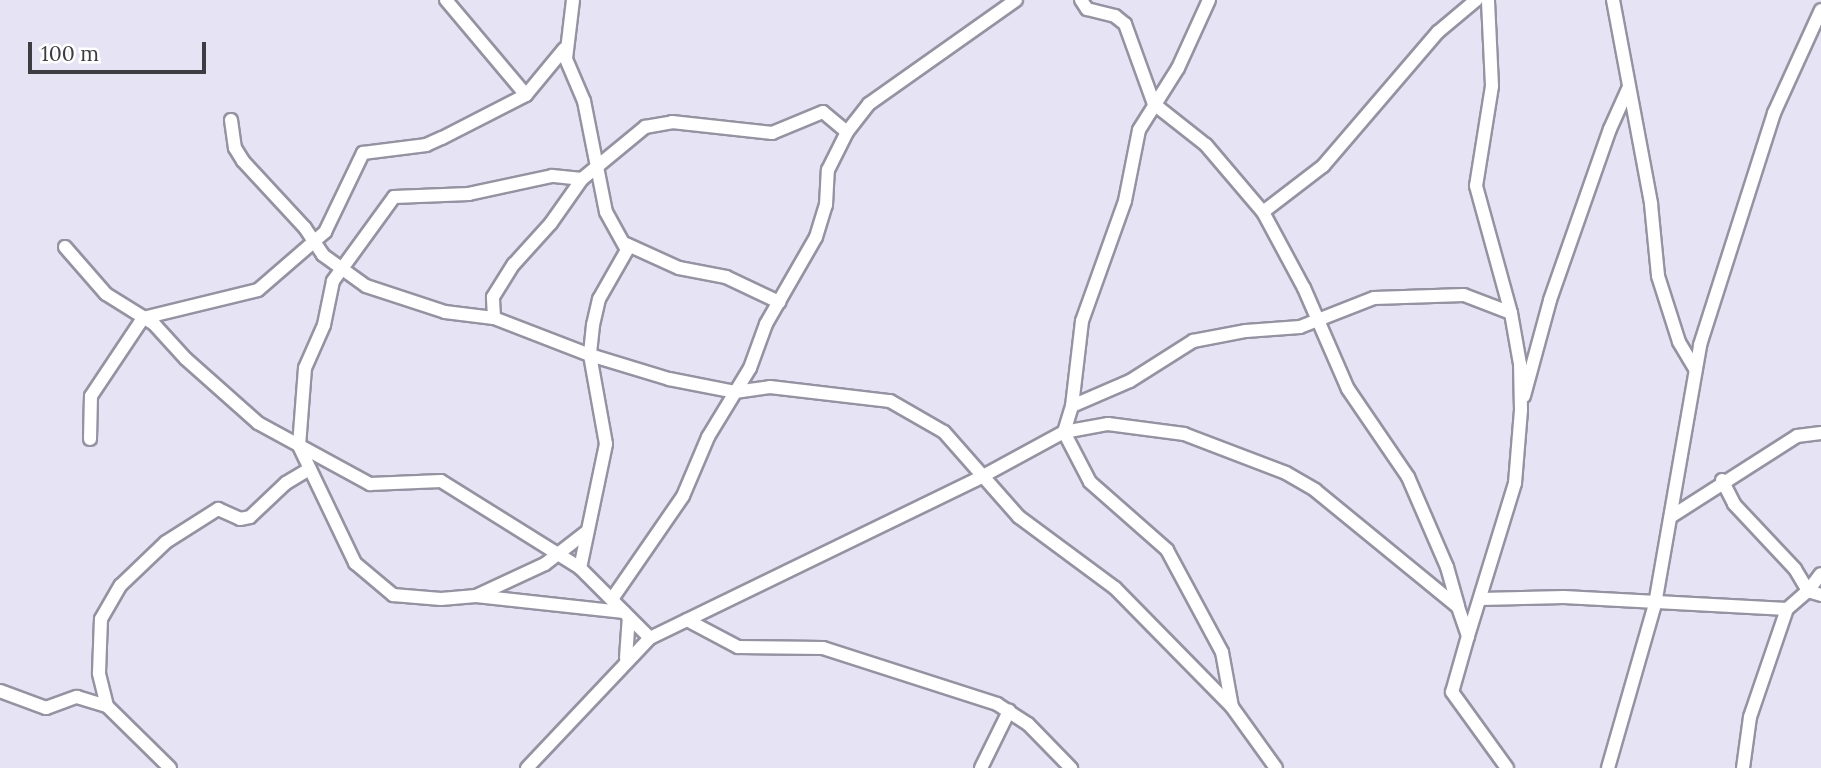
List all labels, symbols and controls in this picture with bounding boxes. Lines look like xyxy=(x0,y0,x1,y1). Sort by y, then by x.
scale bar xyxy=(32,28,210,72)
text: 100 m xyxy=(41,40,99,67)

